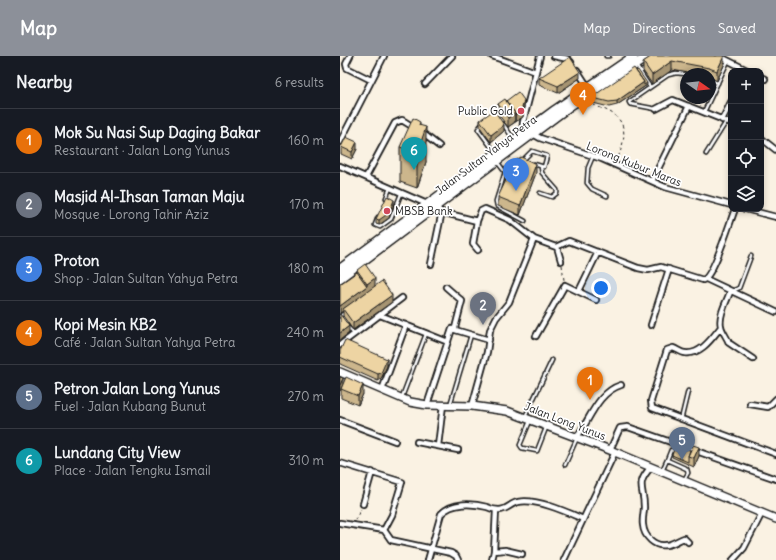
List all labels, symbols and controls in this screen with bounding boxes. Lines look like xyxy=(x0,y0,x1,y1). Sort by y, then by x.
text: Map xyxy=(20,16,57,40)
text: Map xyxy=(583,19,610,37)
text: Directions xyxy=(632,19,696,37)
text: Saved xyxy=(718,19,756,37)
north arrow xyxy=(680,68,716,104)
map controls xyxy=(728,68,764,212)
button: + xyxy=(728,68,764,104)
text: Nearby xyxy=(16,71,72,93)
text: 6 results xyxy=(275,74,324,91)
pin: 4 xyxy=(570,82,596,115)
place label: Public Gold xyxy=(458,104,514,118)
button: − xyxy=(728,104,764,140)
marker: Public Gold xyxy=(516,106,526,116)
street label: Jalan Sultan Yahya Petra xyxy=(433,112,539,198)
text: Mok Su Nasi Sup Daging Bakar xyxy=(54,123,260,142)
text: 1 xyxy=(26,132,32,149)
text: 160 m xyxy=(288,132,324,149)
pin: 6 xyxy=(401,137,427,170)
street label: Lorong Kubur Maras xyxy=(584,139,684,189)
button: locate xyxy=(728,140,764,176)
text: Restaurant · Jalan Long Yunus xyxy=(54,142,230,159)
pin: 3 xyxy=(503,158,529,191)
button: layers xyxy=(728,176,764,212)
text: Masjid Al-Ihsan Taman Maju xyxy=(54,187,244,206)
text: 2 xyxy=(25,196,33,213)
text: 170 m xyxy=(289,196,324,213)
place label: MBSB Bank xyxy=(395,204,453,218)
text: Mosque · Lorong Tahir Aziz xyxy=(54,206,209,223)
marker: MBSB Bank xyxy=(382,206,392,216)
text: Proton xyxy=(54,251,100,270)
text: 3 xyxy=(25,260,33,277)
text: 180 m xyxy=(288,260,324,277)
text: Shop · Jalan Sultan Yahya Petra xyxy=(54,270,238,287)
your location xyxy=(591,278,611,298)
pin: 2 xyxy=(470,292,496,325)
text: Kopi Mesin KB2 xyxy=(54,315,157,334)
text: 4 xyxy=(25,324,33,341)
text: 240 m xyxy=(287,324,324,341)
text: Café · Jalan Sultan Yahya Petra xyxy=(54,334,235,351)
pin: 1 xyxy=(577,367,603,400)
text: Petron Jalan Long Yunus xyxy=(54,379,220,398)
text: 5 xyxy=(25,388,33,405)
text: 270 m xyxy=(287,388,324,405)
text: Fuel · Jalan Kubang Bunut xyxy=(54,398,206,415)
street label: Jalan Long Yunus xyxy=(522,399,608,443)
pin: 5 xyxy=(669,427,695,460)
text: Lundang City View xyxy=(54,443,180,462)
text: 6 xyxy=(25,452,33,469)
text: 310 m xyxy=(289,452,324,469)
text: Place · Jalan Tengku Ismail xyxy=(54,462,211,479)

